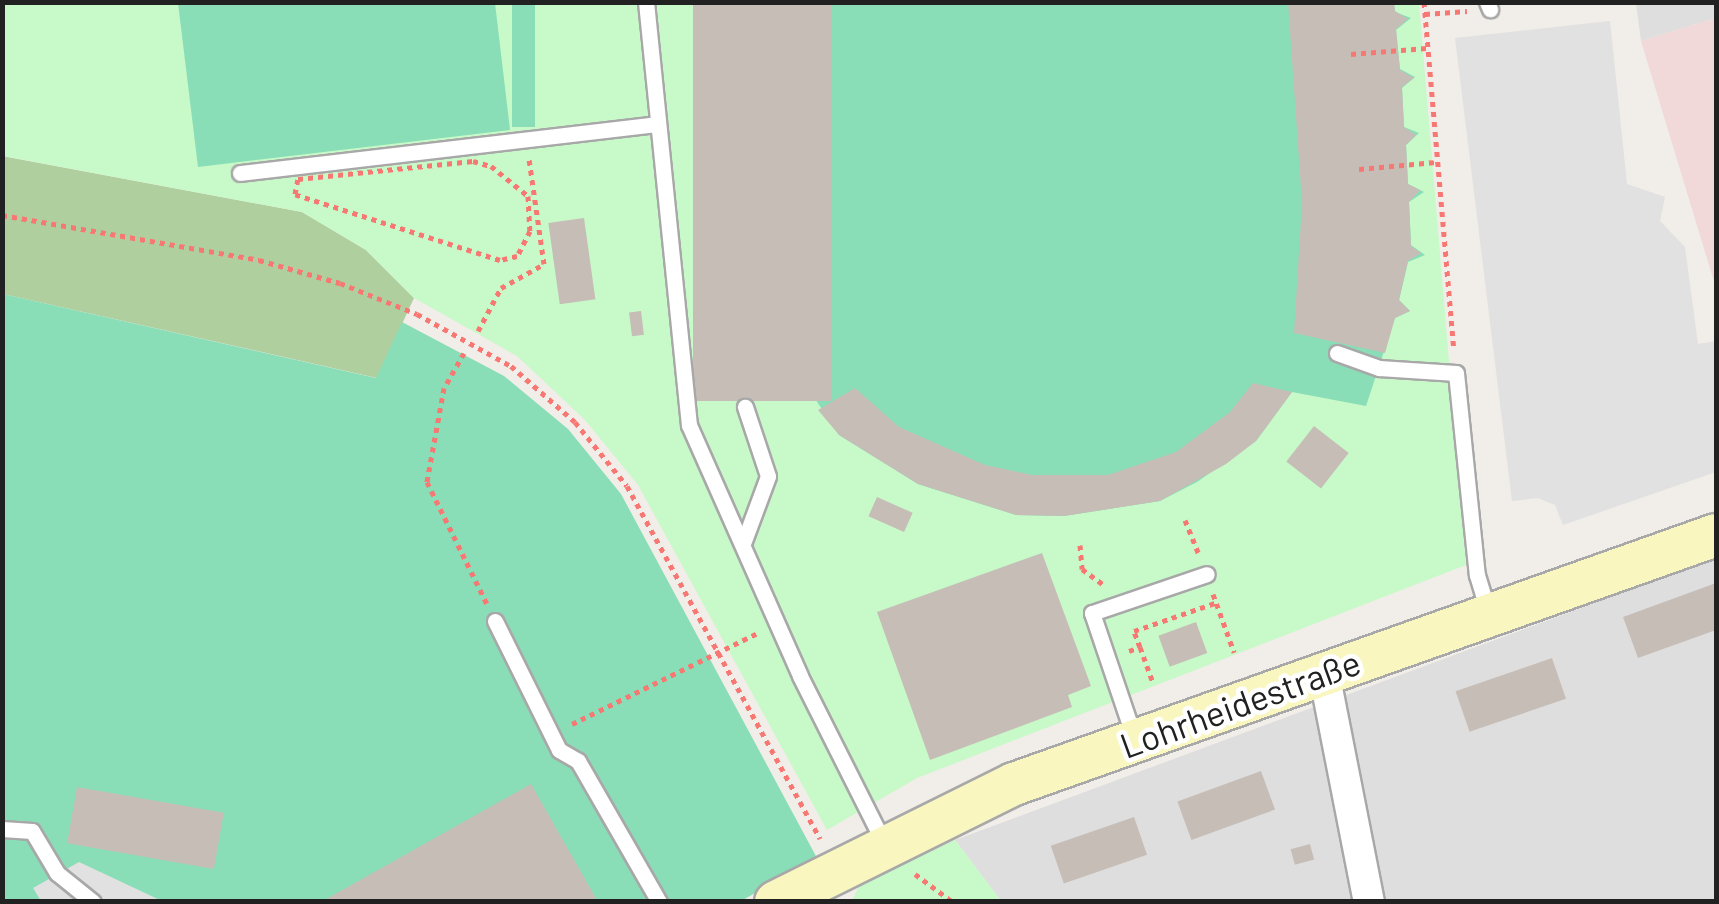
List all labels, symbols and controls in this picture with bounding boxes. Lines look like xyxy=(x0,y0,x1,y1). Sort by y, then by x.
street label: Lohrheidestraße xyxy=(1114,640,1366,766)

